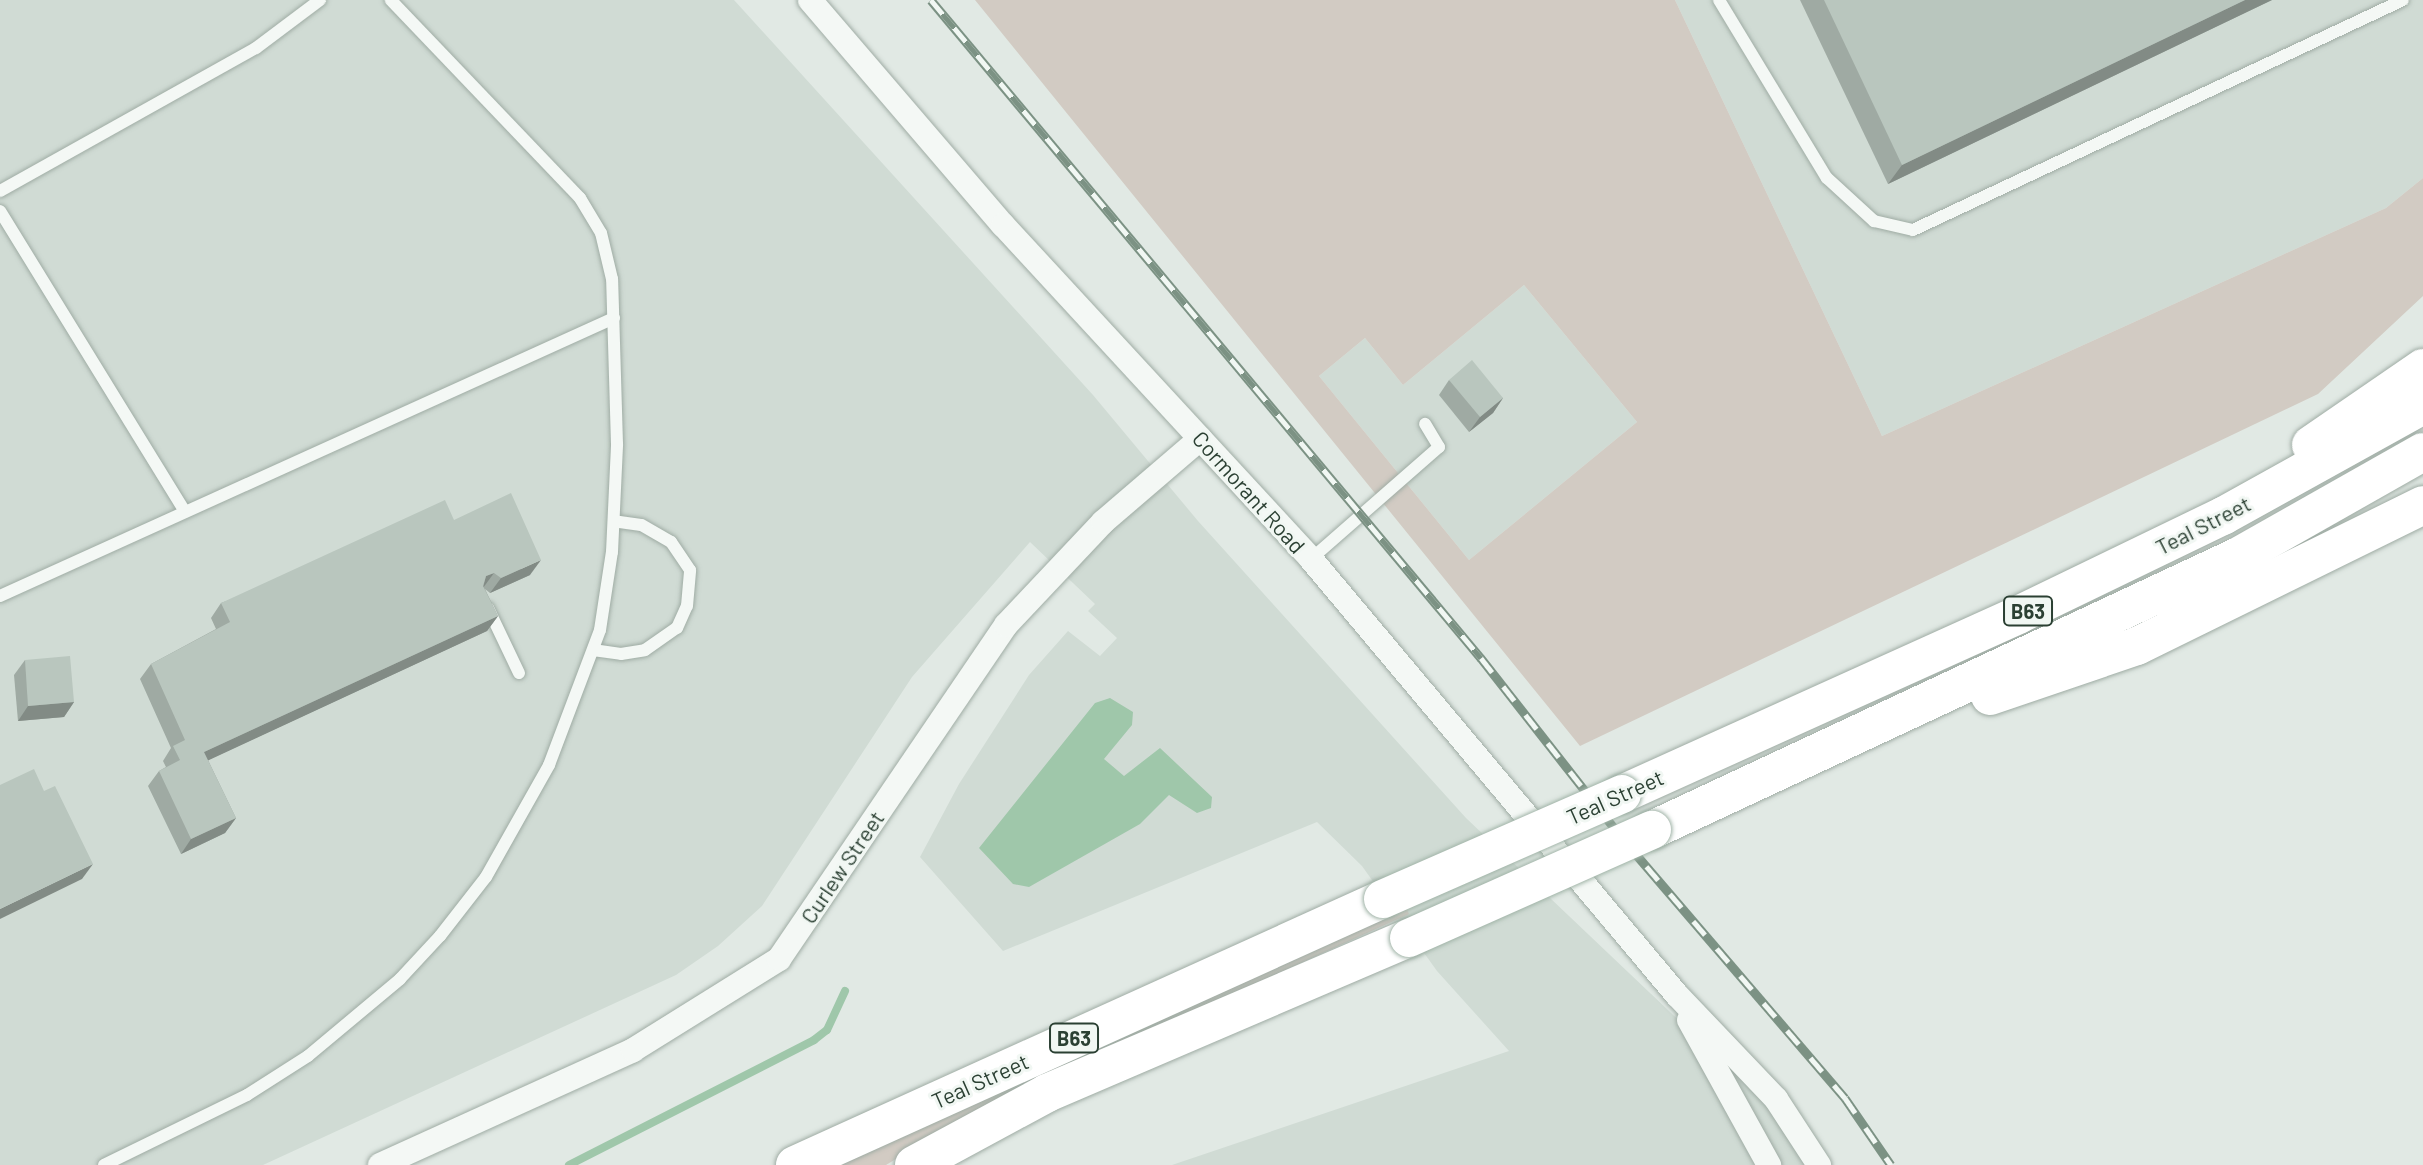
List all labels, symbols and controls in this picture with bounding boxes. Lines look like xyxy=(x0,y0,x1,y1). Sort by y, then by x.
street label: Cormorant Road xyxy=(1187,425,1311,559)
street label: Teal Street xyxy=(2151,490,2255,560)
road number: B63 xyxy=(2002,595,2054,627)
street label: Teal Street xyxy=(1562,764,1668,830)
street label: Curlew Street xyxy=(795,806,889,928)
road number: B63 xyxy=(1048,1022,1100,1054)
street label: Teal Street xyxy=(927,1048,1033,1114)

